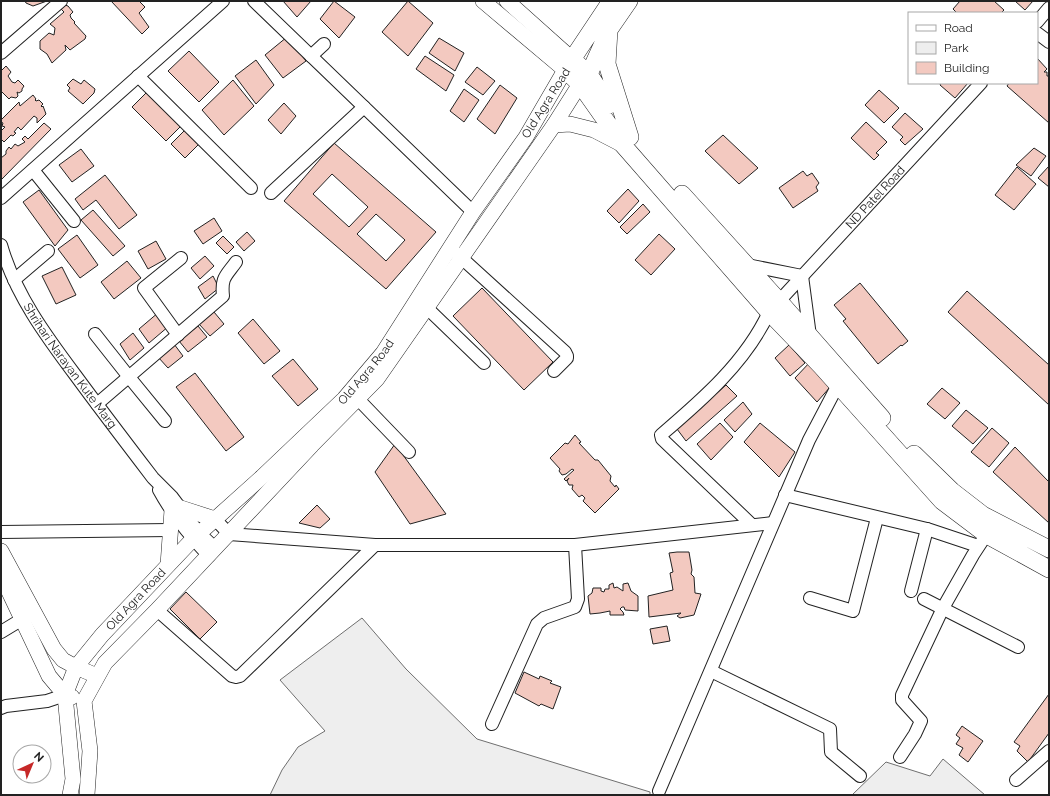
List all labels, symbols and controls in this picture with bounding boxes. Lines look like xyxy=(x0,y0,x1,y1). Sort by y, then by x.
legend xyxy=(908,12,1038,84)
text: Road xyxy=(944,21,973,35)
text: Park xyxy=(944,41,969,55)
text: Building xyxy=(944,61,990,75)
street label: Old Agra Road xyxy=(519,65,573,141)
street label: ND Patel Road xyxy=(843,163,908,232)
street label: Shrihari Narayan Kute Marg xyxy=(21,300,120,431)
street label: Old Agra Road xyxy=(335,337,397,408)
street label: Old Agra Road xyxy=(103,565,168,633)
north arrow xyxy=(12,744,52,784)
text: N xyxy=(31,750,46,765)

